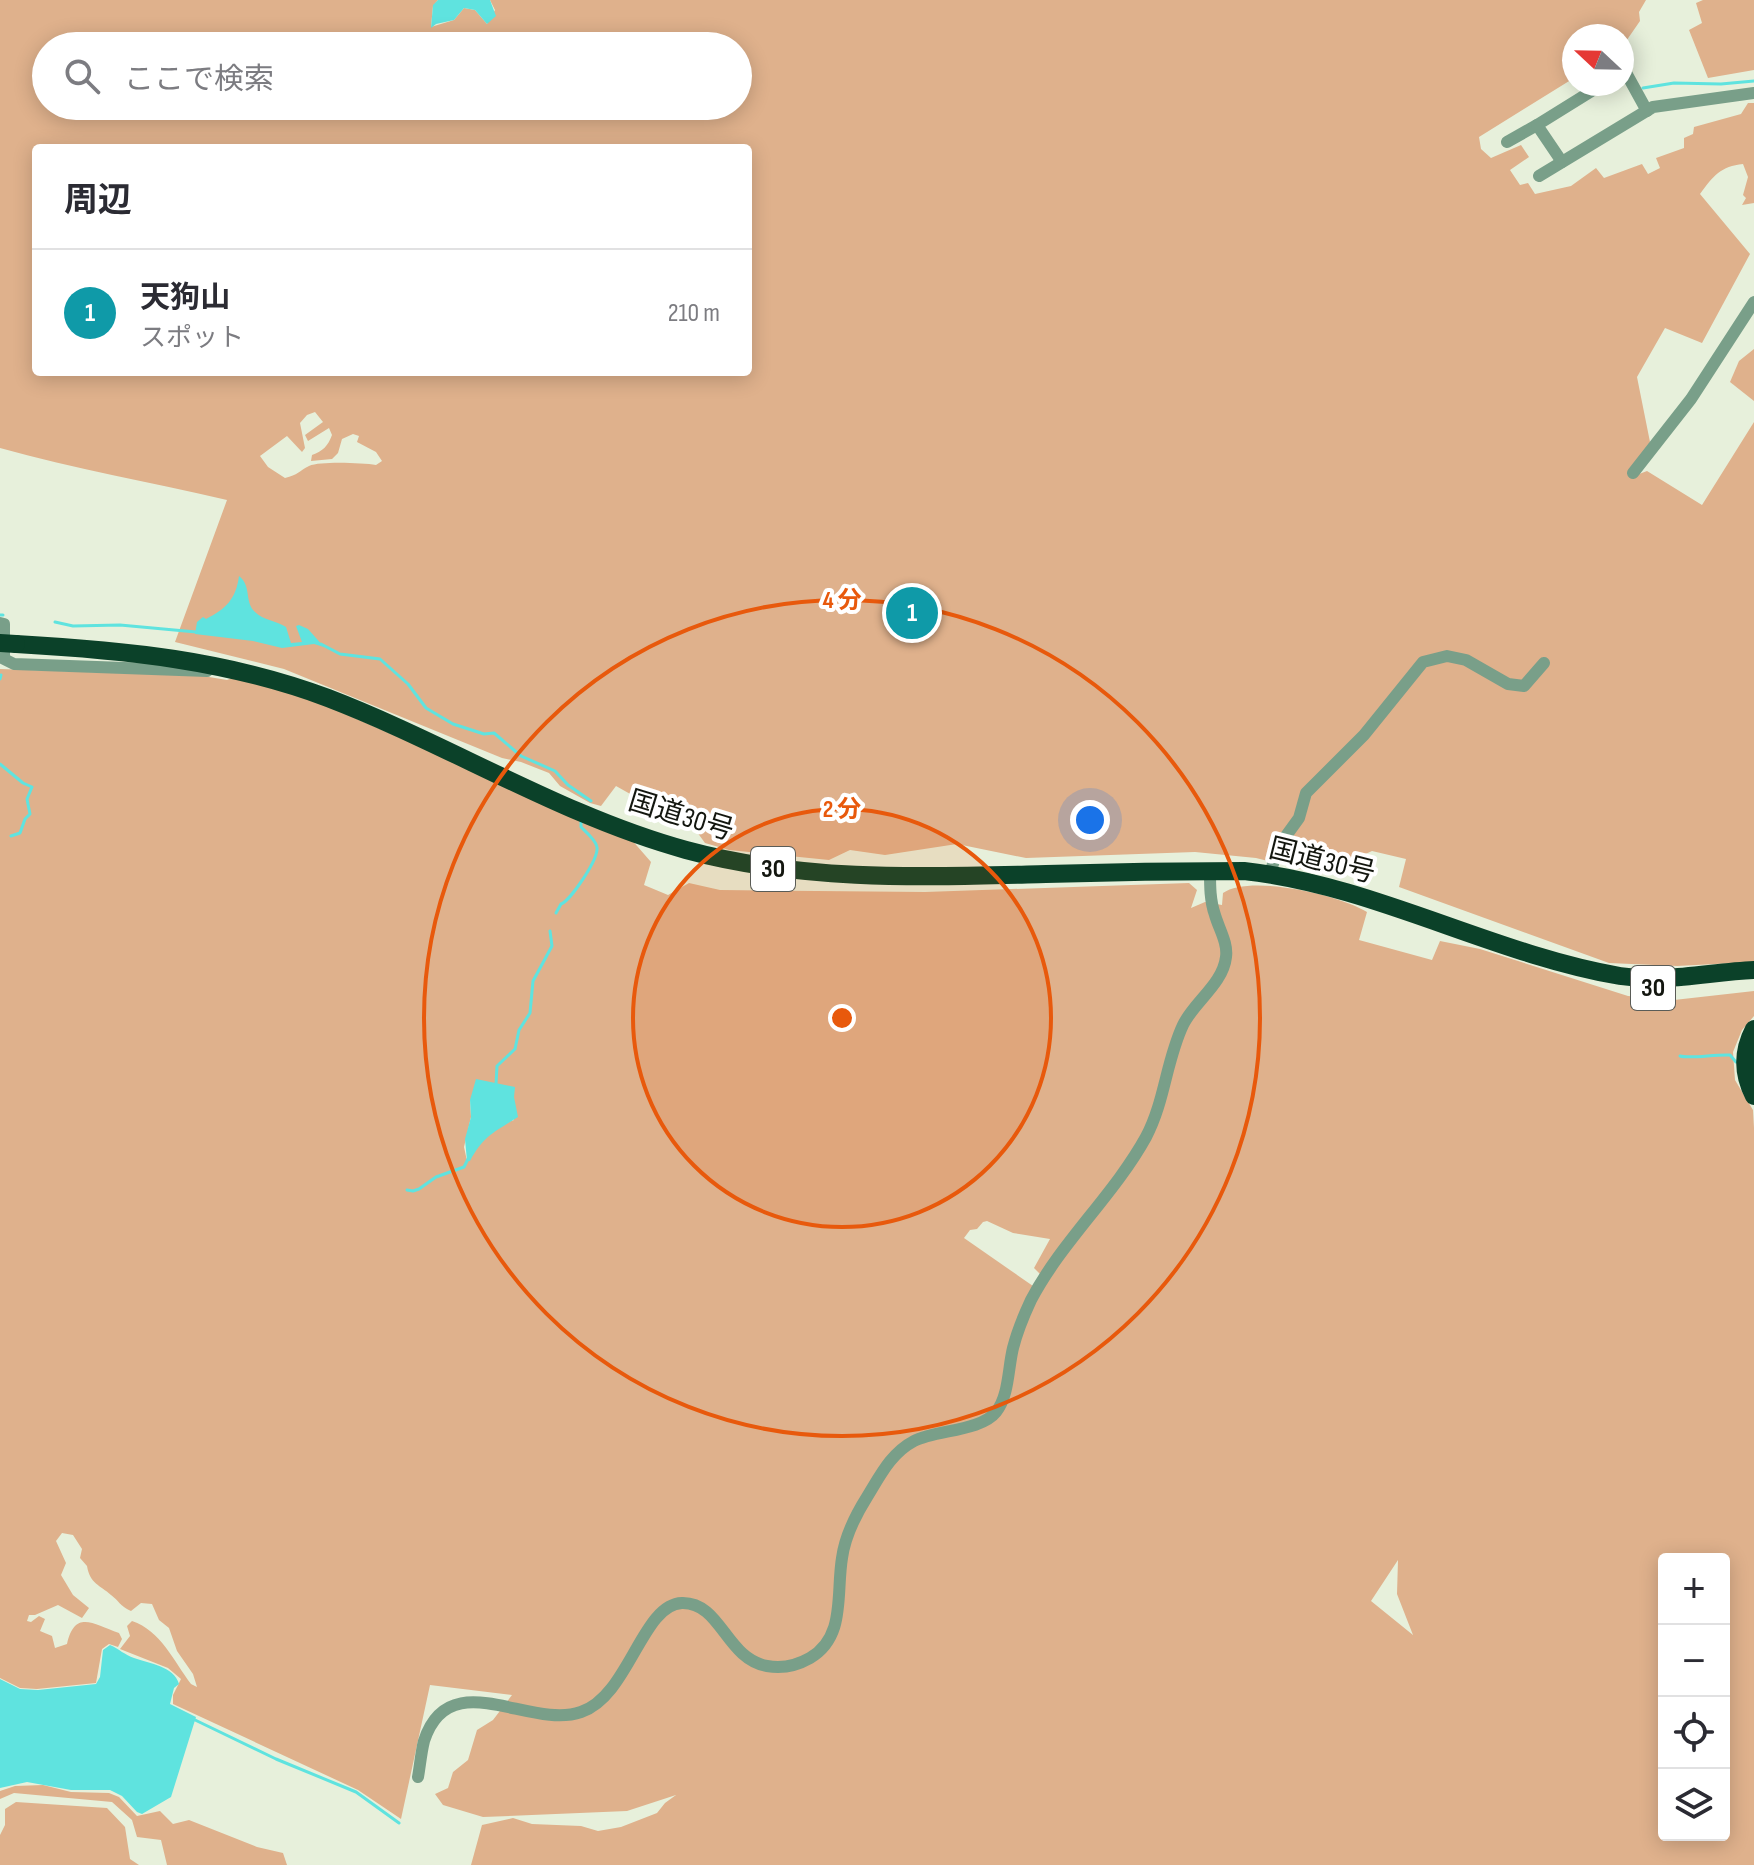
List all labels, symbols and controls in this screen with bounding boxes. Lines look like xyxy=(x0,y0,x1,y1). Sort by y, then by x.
north arrow xyxy=(1562,24,1634,96)
search box xyxy=(32,32,752,120)
icon: search xyxy=(60,54,104,98)
text: ここで検索 xyxy=(124,62,274,98)
text: 周辺 xyxy=(64,180,132,221)
text: 天狗山 xyxy=(140,280,230,316)
text: 1 xyxy=(85,298,95,329)
text: 210 m xyxy=(668,298,720,329)
text: スポット xyxy=(140,323,244,354)
pin: 1 xyxy=(886,583,938,643)
text: 4 分 xyxy=(823,586,861,615)
street label: 国道30号 xyxy=(624,784,738,848)
text: 2 分 xyxy=(823,795,861,824)
your location xyxy=(1070,800,1110,840)
street label: 国道30号 xyxy=(1265,832,1379,890)
road number: 30 xyxy=(751,847,795,891)
road number: 30 xyxy=(1631,966,1675,1010)
centre of rings xyxy=(828,1004,856,1032)
map controls xyxy=(1658,1553,1730,1841)
button: + xyxy=(1658,1553,1730,1625)
button: − xyxy=(1658,1625,1730,1697)
button: locate xyxy=(1658,1697,1730,1769)
button: layers xyxy=(1658,1769,1730,1841)

